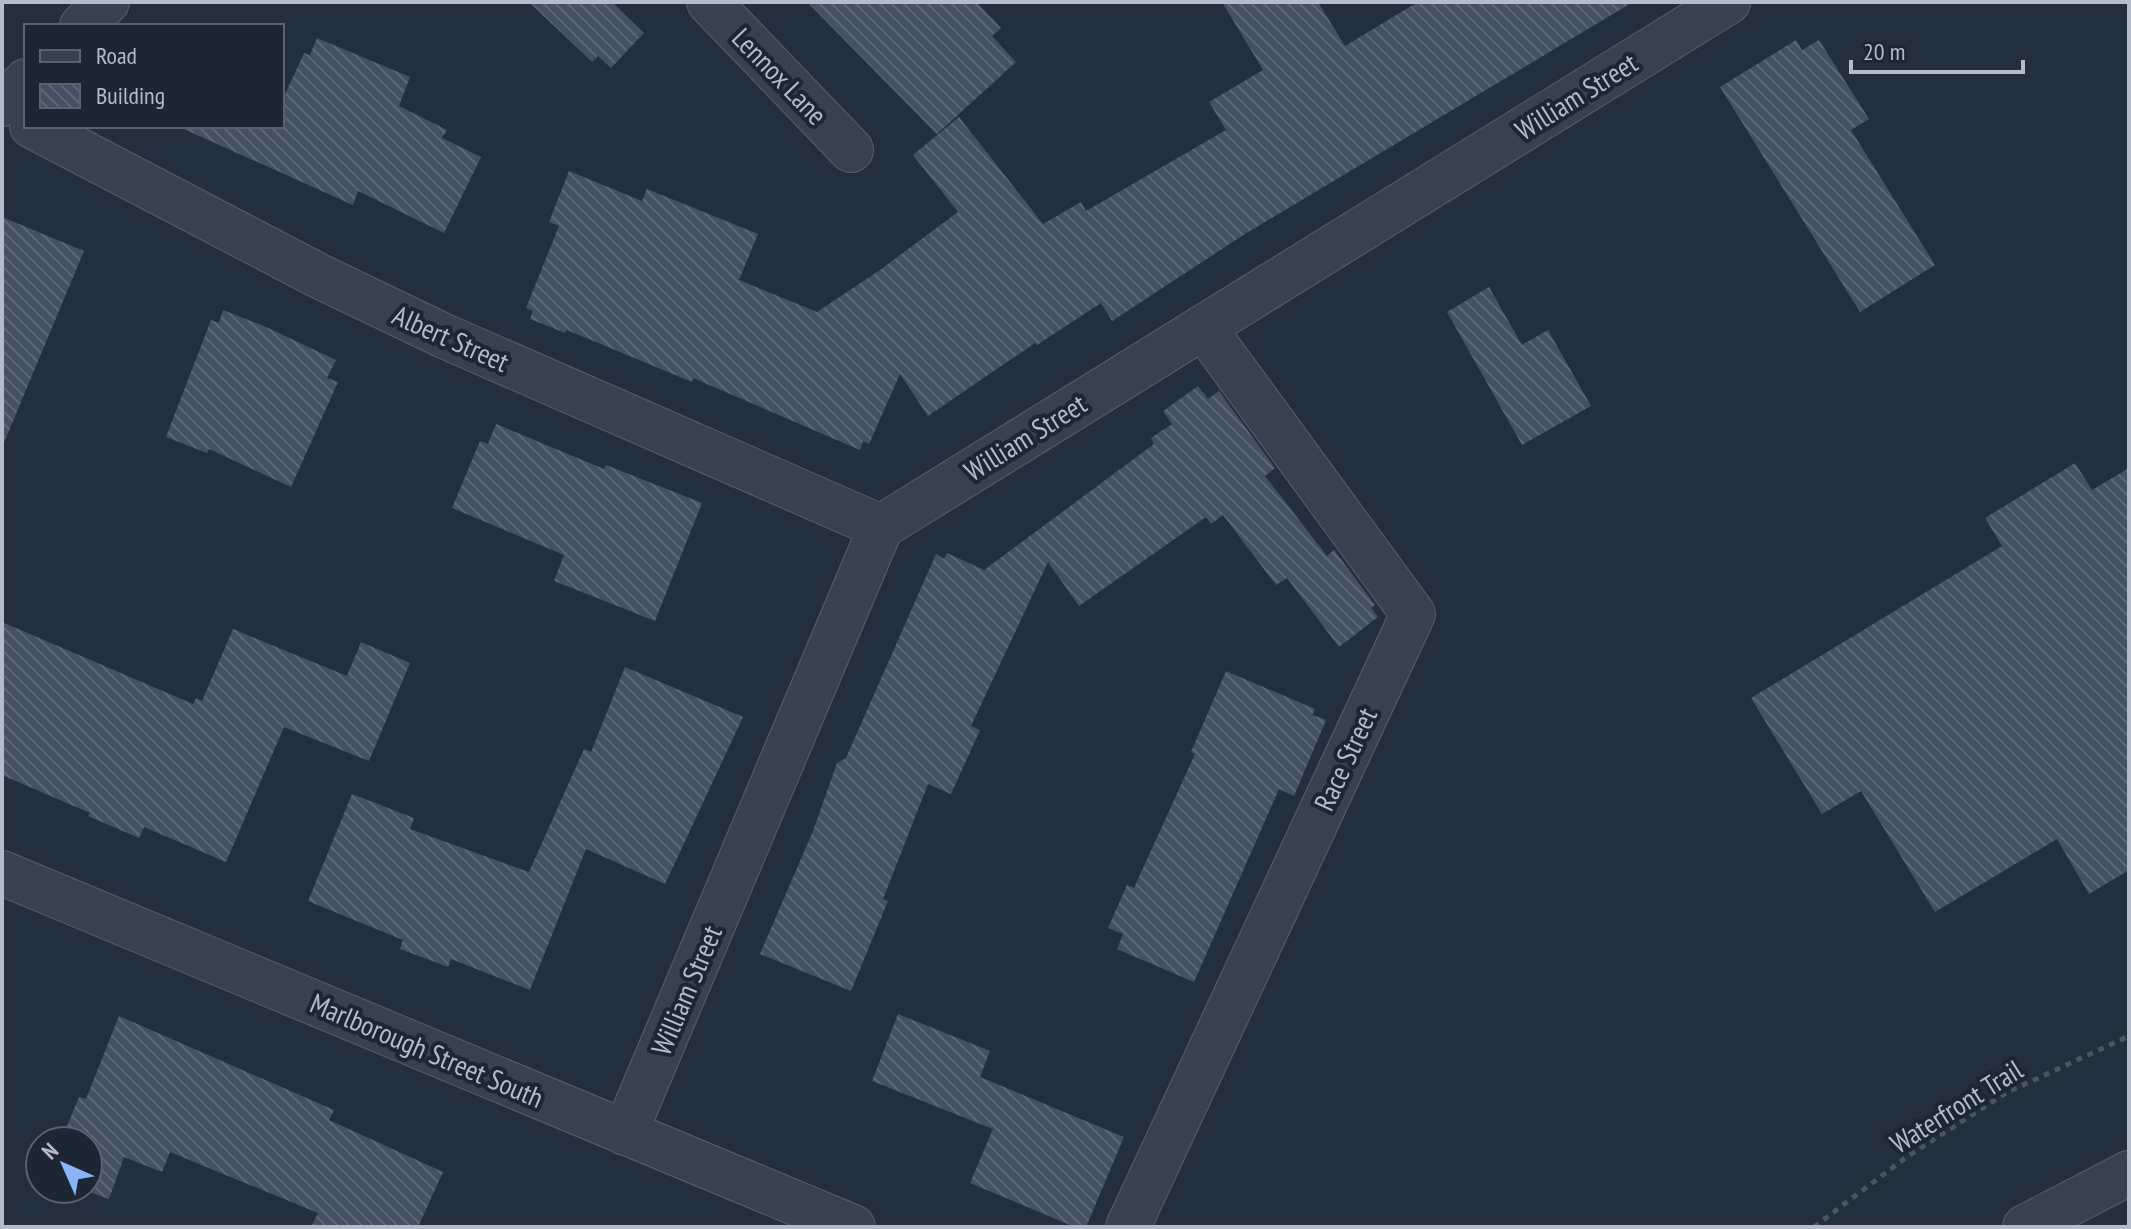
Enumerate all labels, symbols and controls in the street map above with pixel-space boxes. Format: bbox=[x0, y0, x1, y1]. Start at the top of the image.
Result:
street label: Lennox Lane bbox=[725, 20, 835, 132]
legend bbox=[24, 24, 284, 128]
scale bar bbox=[1851, 24, 2023, 74]
text: 20 m bbox=[1863, 36, 1905, 67]
text: Road bbox=[96, 40, 137, 71]
street label: William Street bbox=[1508, 44, 1644, 148]
text: Building bbox=[96, 80, 165, 111]
street label: Albert Street bbox=[387, 296, 515, 380]
street label: William Street bbox=[957, 385, 1093, 489]
street label: Race Street bbox=[1305, 701, 1385, 816]
street label: William Street bbox=[642, 919, 730, 1060]
street label: Marlborough Street South bbox=[305, 984, 549, 1116]
street label: Waterfront Trail bbox=[1883, 1050, 2030, 1161]
north arrow bbox=[24, 1125, 104, 1205]
text: N bbox=[36, 1137, 64, 1165]

